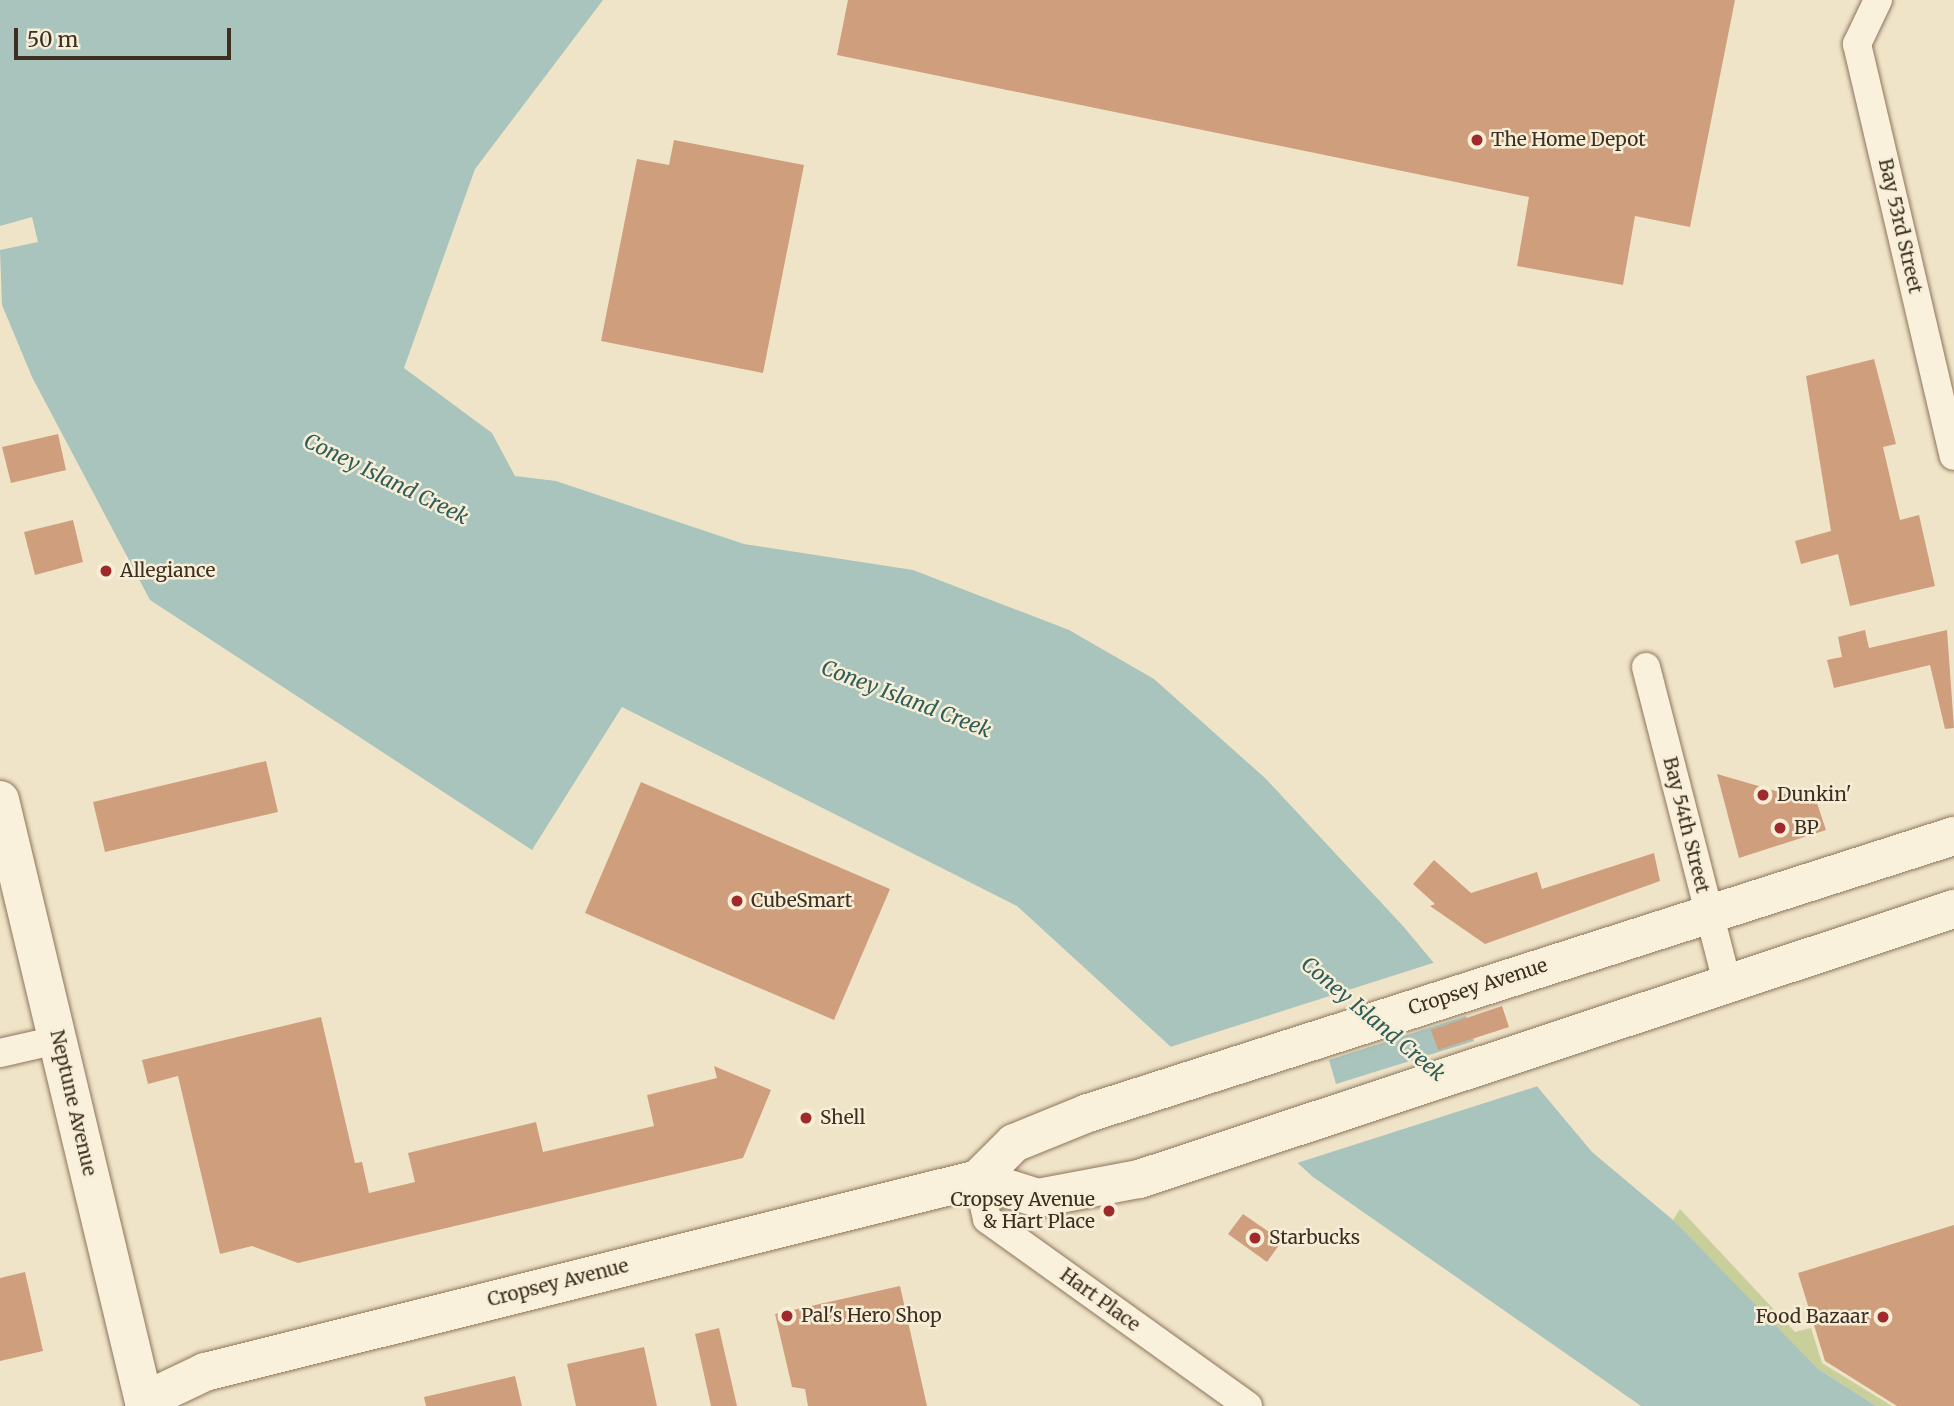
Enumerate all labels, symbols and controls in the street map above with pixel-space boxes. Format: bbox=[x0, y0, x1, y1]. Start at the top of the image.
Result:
scale bar bbox=[18, 14, 234, 58]
text: 50 m bbox=[27, 26, 78, 53]
place label: The Home Depot bbox=[1491, 129, 1646, 151]
marker: The Home Depot bbox=[1469, 132, 1485, 148]
street label: Bay 53rd Street bbox=[1873, 156, 1927, 296]
water label: Coney Island Creek bbox=[300, 428, 472, 530]
place label: Allegiance bbox=[120, 560, 215, 582]
marker: Allegiance bbox=[98, 563, 114, 579]
water label: Coney Island Creek bbox=[817, 655, 995, 743]
street label: Bay 54th Street bbox=[1658, 755, 1714, 895]
place label: Dunkin' bbox=[1777, 784, 1852, 806]
marker: Dunkin' bbox=[1755, 787, 1771, 803]
place label: BP bbox=[1794, 817, 1819, 839]
marker: BP bbox=[1772, 820, 1788, 836]
place label: CubeSmart bbox=[751, 890, 852, 912]
marker: CubeSmart bbox=[729, 893, 745, 909]
water label: Coney Island Creek bbox=[1296, 951, 1450, 1087]
street label: Cropsey Avenue bbox=[1406, 954, 1550, 1020]
street label: Neptune Avenue bbox=[45, 1028, 101, 1178]
place label: Shell bbox=[820, 1107, 865, 1129]
marker: Shell bbox=[798, 1110, 814, 1126]
place label: Cropsey Avenue & Hart Place bbox=[950, 1189, 1095, 1233]
marker: Cropsey Avenue & Hart Place bbox=[1101, 1203, 1117, 1219]
place label: Starbucks bbox=[1269, 1227, 1360, 1249]
marker: Starbucks bbox=[1247, 1230, 1263, 1246]
street label: Cropsey Avenue bbox=[485, 1254, 631, 1312]
street label: Hart Place bbox=[1056, 1263, 1144, 1337]
place label: Pal's Hero Shop bbox=[801, 1305, 942, 1327]
place label: Food Bazaar bbox=[1756, 1306, 1869, 1328]
marker: Pal's Hero Shop bbox=[779, 1308, 795, 1324]
marker: Food Bazaar bbox=[1875, 1309, 1891, 1325]

